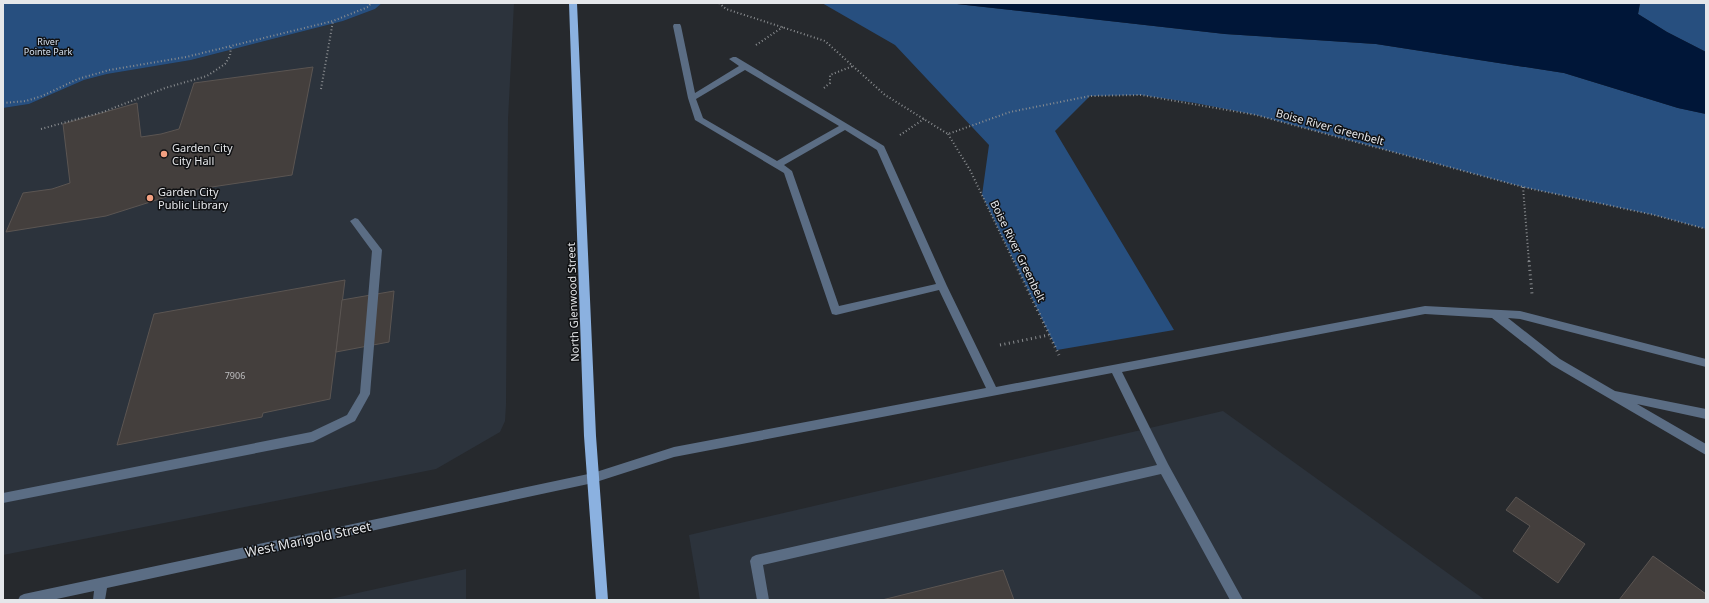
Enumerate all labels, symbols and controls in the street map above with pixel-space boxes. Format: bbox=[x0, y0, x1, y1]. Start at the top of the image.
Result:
park label: River Pointe Park bbox=[24, 35, 72, 58]
street label: Boise River Greenbelt bbox=[1274, 105, 1386, 148]
place label: Garden City City Hall bbox=[172, 140, 233, 168]
marker: Garden City City Hall bbox=[159, 149, 169, 159]
place label: Garden City Public Library bbox=[158, 184, 228, 212]
marker: Garden City Public Library bbox=[145, 193, 155, 203]
street label: Boise River Greenbelt bbox=[987, 198, 1050, 304]
street label: North Glenwood Street bbox=[563, 242, 582, 362]
house number: 7906 bbox=[225, 369, 245, 382]
street label: West Marigold Street bbox=[243, 517, 373, 561]

